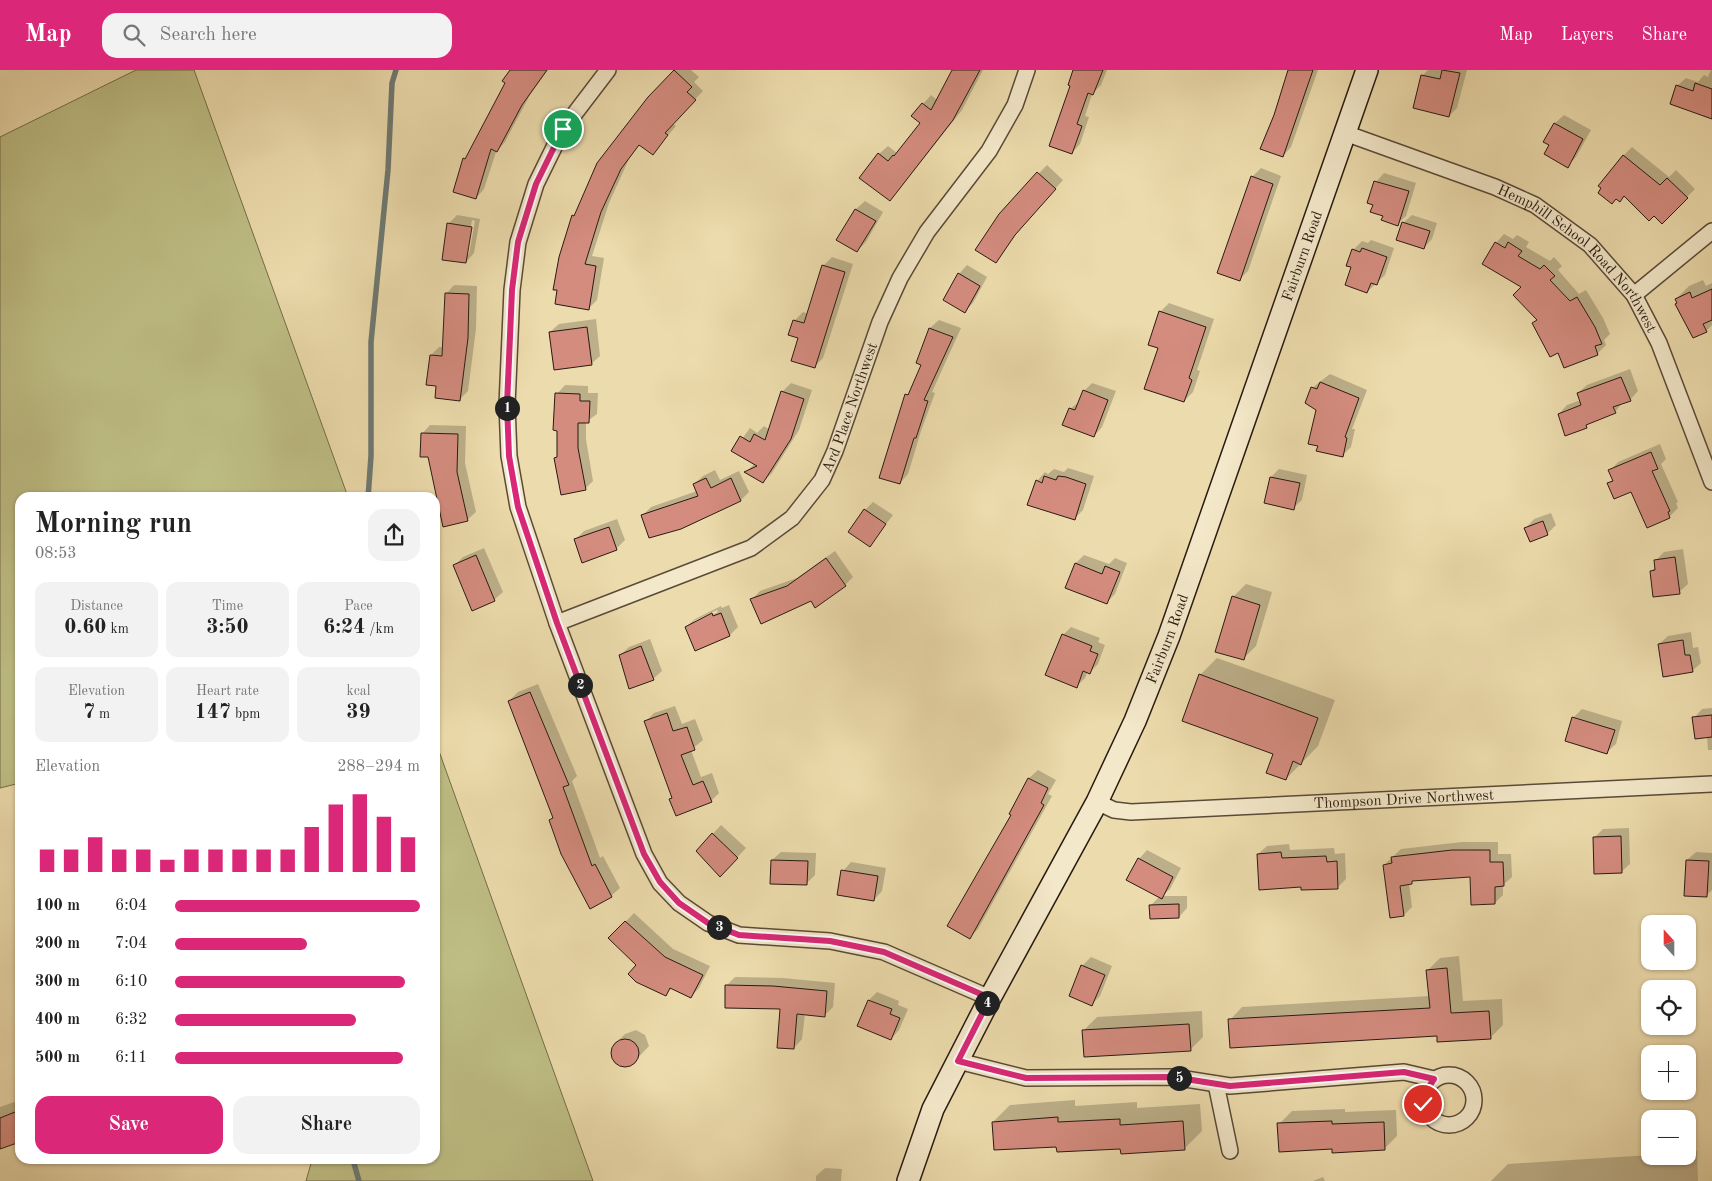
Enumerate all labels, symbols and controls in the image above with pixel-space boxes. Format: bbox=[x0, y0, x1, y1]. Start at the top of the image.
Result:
search box bbox=[102, 13, 452, 58]
icon: search bbox=[120, 21, 148, 49]
text: Map bbox=[25, 23, 72, 47]
text: Search here bbox=[160, 26, 257, 45]
text: Map bbox=[1499, 26, 1533, 44]
text: Layers bbox=[1561, 26, 1613, 44]
text: Share bbox=[1641, 26, 1687, 44]
pin bbox=[542, 108, 584, 150]
icon: arrive bbox=[549, 115, 577, 143]
street label: Hemphill School Road Northwest bbox=[1495, 183, 1658, 336]
street label: Fairburn Road bbox=[1281, 209, 1326, 303]
street label: Ard Place Northwest bbox=[820, 341, 881, 475]
pin: 1 bbox=[494, 396, 520, 420]
text: 1 bbox=[503, 401, 512, 415]
button: share bbox=[368, 509, 420, 561]
text: Morning run bbox=[35, 511, 192, 539]
text: 08:53 bbox=[35, 546, 77, 562]
street label: Fairburn Road bbox=[1145, 592, 1192, 686]
text: Distance bbox=[70, 599, 123, 613]
text: Time bbox=[212, 599, 243, 613]
text: Pace bbox=[344, 599, 373, 613]
text: 0.60 bbox=[64, 617, 107, 638]
text: 3:50 bbox=[206, 617, 249, 638]
text: 6:24 bbox=[323, 617, 365, 638]
text: km bbox=[107, 622, 129, 636]
text: /km bbox=[365, 622, 394, 636]
pin: 2 bbox=[568, 672, 592, 698]
text: 2 bbox=[576, 678, 585, 692]
text: Elevation bbox=[68, 684, 125, 698]
text: Heart rate bbox=[196, 684, 259, 698]
text: kcal bbox=[346, 684, 371, 698]
text: 7 bbox=[83, 702, 95, 723]
text: 147 bbox=[194, 702, 231, 723]
text: 39 bbox=[346, 702, 371, 723]
text: m bbox=[95, 707, 110, 721]
text: bpm bbox=[231, 707, 261, 721]
text: Elevation bbox=[35, 759, 100, 775]
text: 288–294 m bbox=[337, 759, 420, 775]
street label: Thompson Drive Northwest bbox=[1313, 789, 1495, 812]
text: 100 m bbox=[35, 898, 80, 914]
text: 6:04 bbox=[115, 898, 147, 914]
pin: 3 bbox=[706, 914, 732, 940]
north arrow bbox=[1641, 915, 1696, 970]
map controls bbox=[1641, 915, 1696, 1165]
text: 3 bbox=[715, 920, 724, 934]
text: 200 m bbox=[35, 936, 80, 952]
text: 7:04 bbox=[115, 936, 147, 952]
text: 300 m bbox=[35, 974, 80, 990]
text: 6:10 bbox=[115, 974, 147, 990]
button: locate bbox=[1641, 980, 1696, 1035]
pin: 4 bbox=[974, 990, 1000, 1016]
text: 4 bbox=[983, 996, 992, 1010]
text: 400 m bbox=[35, 1012, 80, 1028]
text: 6:32 bbox=[115, 1012, 147, 1028]
button: + bbox=[1641, 1045, 1696, 1100]
text: 500 m bbox=[35, 1050, 80, 1066]
text: 6:11 bbox=[115, 1050, 147, 1066]
pin: 5 bbox=[1166, 1066, 1192, 1090]
text: 5 bbox=[1175, 1071, 1184, 1085]
pin bbox=[1402, 1083, 1444, 1125]
icon: check bbox=[1409, 1090, 1437, 1118]
button: Save bbox=[35, 1096, 223, 1154]
button: Share bbox=[233, 1096, 420, 1154]
button: − bbox=[1641, 1110, 1696, 1165]

